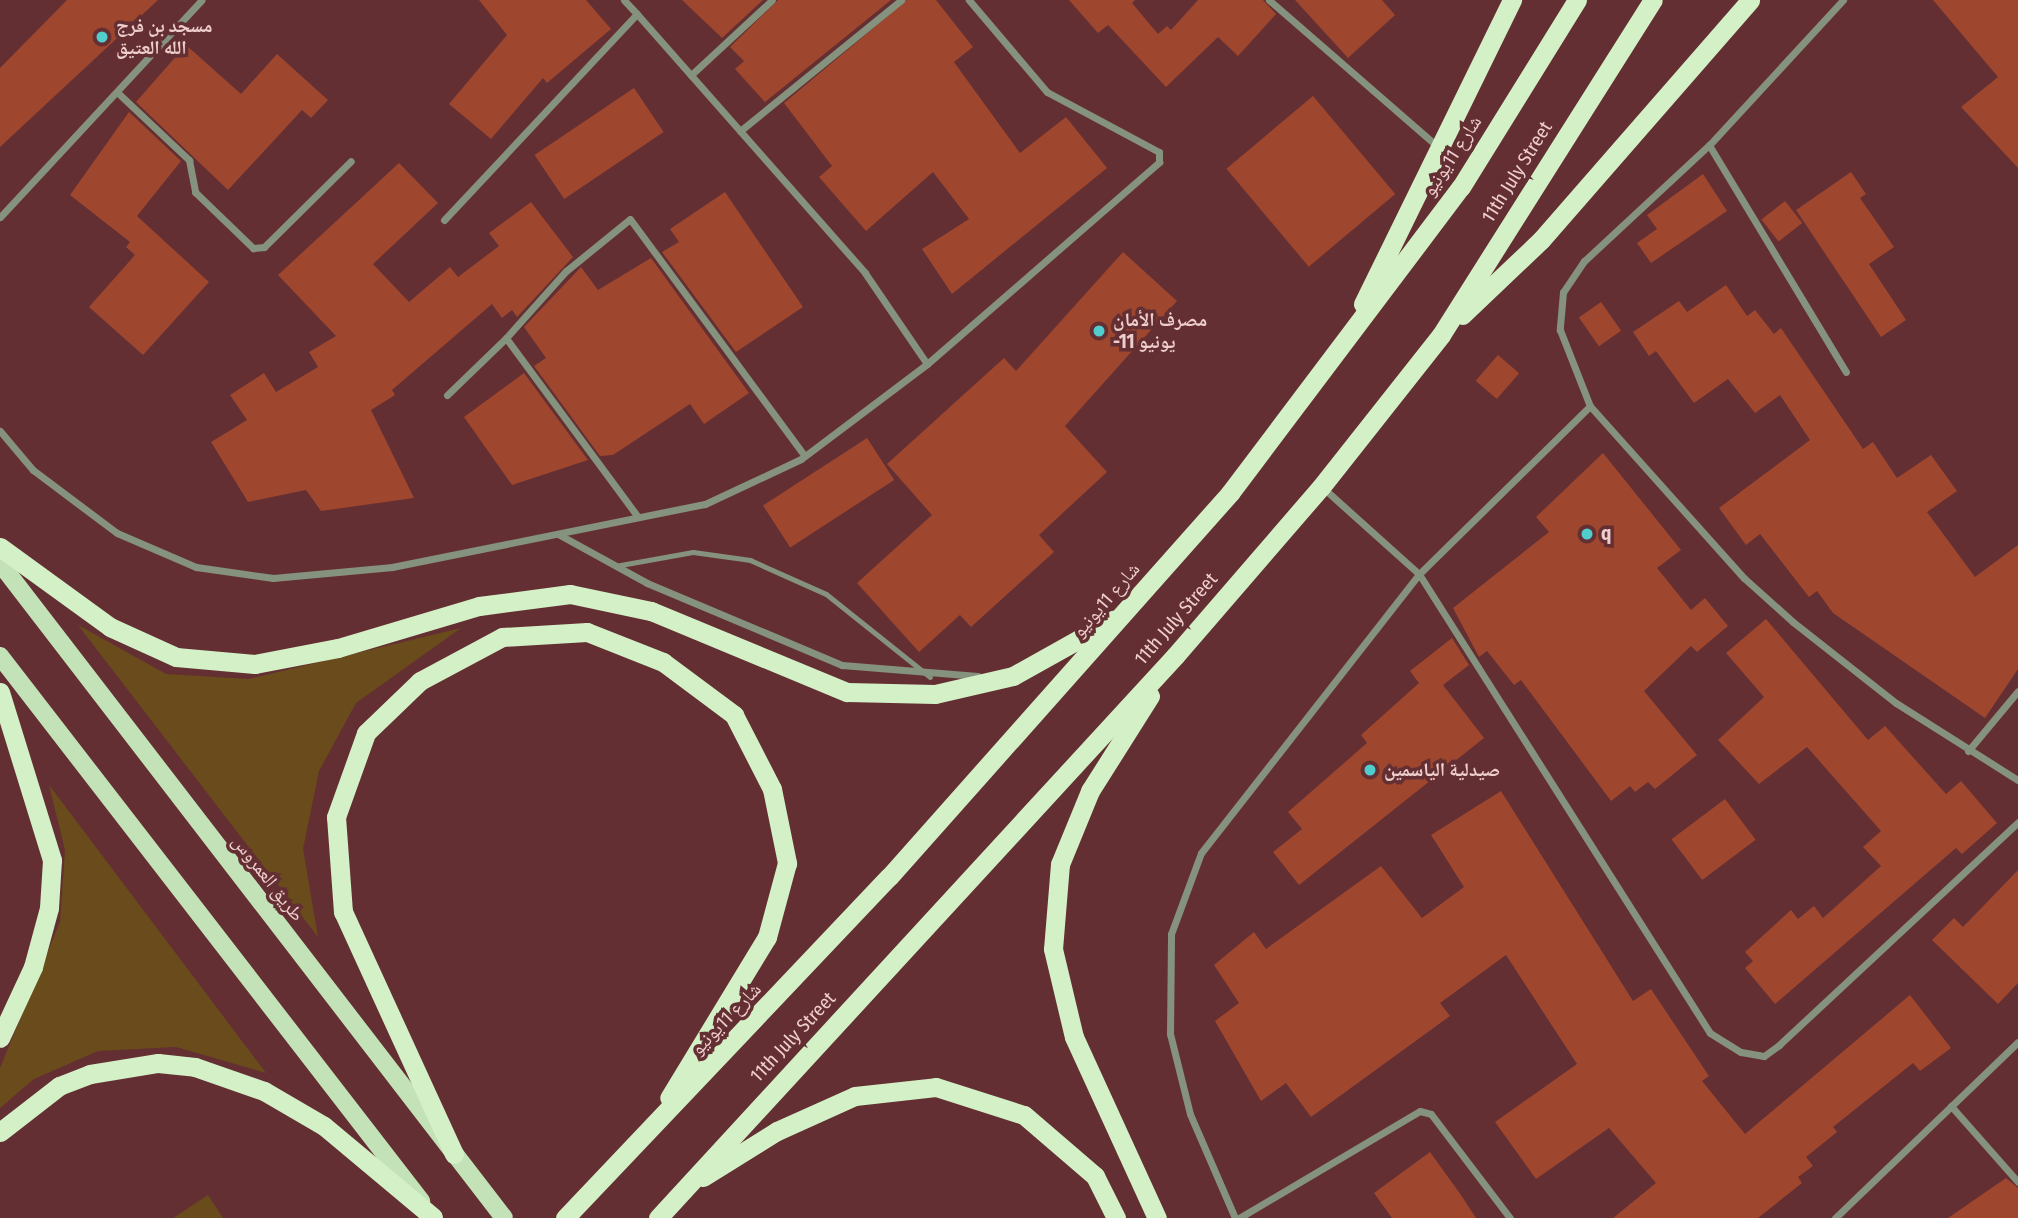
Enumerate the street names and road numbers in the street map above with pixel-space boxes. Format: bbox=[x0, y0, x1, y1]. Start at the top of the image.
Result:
street label: شارع 11يونيو bbox=[1418, 111, 1486, 201]
street label: 11th July Street bbox=[1477, 117, 1557, 227]
street label: شارع 11يونيو bbox=[1067, 558, 1145, 642]
street label: 11th July Street bbox=[1130, 568, 1222, 670]
street label: طريق العمروس bbox=[227, 830, 309, 926]
street label: شارع 11يونيو bbox=[686, 978, 766, 1060]
street label: 11th July Street bbox=[745, 987, 841, 1087]

